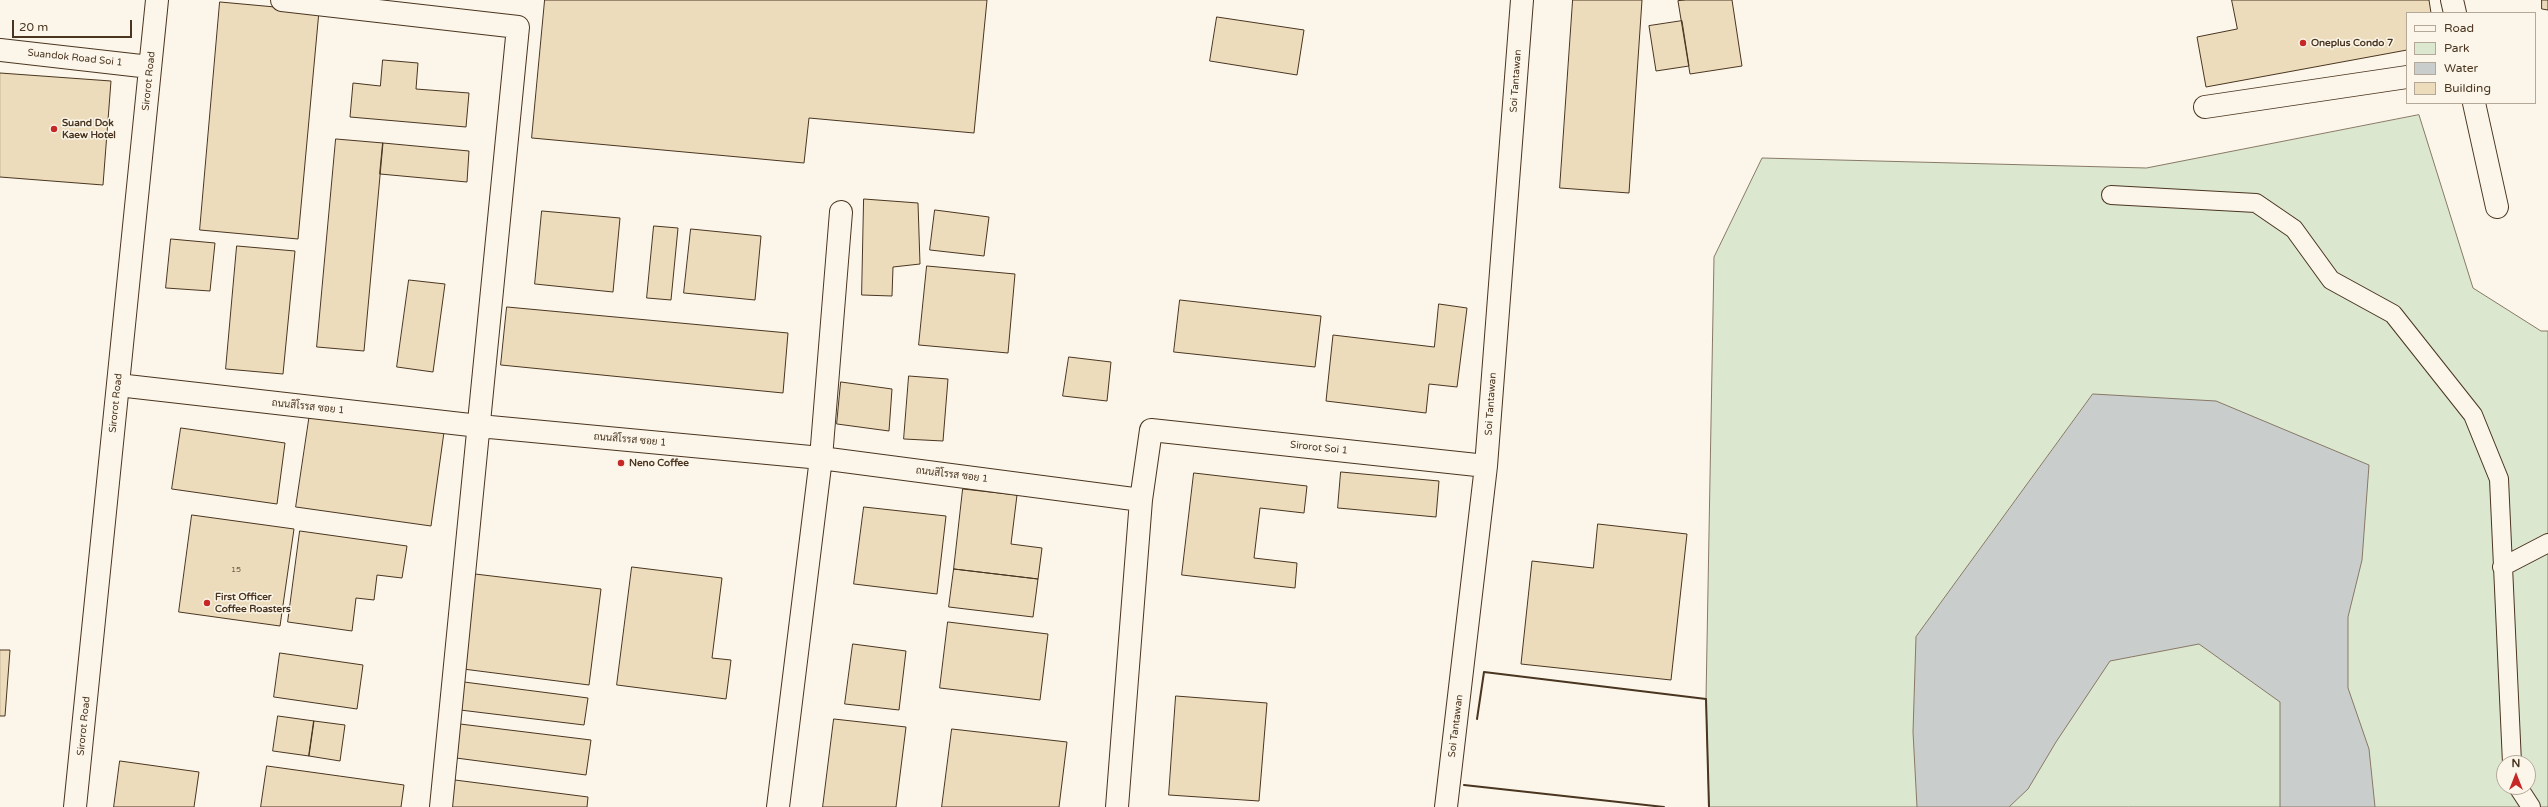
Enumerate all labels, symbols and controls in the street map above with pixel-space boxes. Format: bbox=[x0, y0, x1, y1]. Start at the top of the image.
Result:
scale bar bbox=[14, 12, 134, 38]
legend bbox=[2406, 12, 2536, 104]
text: 20 m bbox=[19, 20, 48, 34]
text: Road bbox=[2444, 21, 2474, 35]
place label: Oneplus Condo 7 bbox=[2311, 37, 2393, 49]
marker: Oneplus Condo 7 bbox=[2298, 38, 2308, 48]
text: Park bbox=[2444, 41, 2470, 55]
street label: Suandok Road Soi 1 bbox=[27, 47, 123, 69]
street label: Soi Tantawan bbox=[1508, 49, 1524, 113]
street label: Sirorot Road bbox=[140, 51, 158, 111]
text: Water bbox=[2444, 61, 2478, 75]
text: Building bbox=[2444, 81, 2491, 95]
place label: Suand Dok Kaew Hotel bbox=[62, 117, 116, 140]
marker: Suand Dok Kaew Hotel bbox=[49, 124, 59, 134]
street label: Soi Tantawan bbox=[1483, 372, 1499, 436]
street label: Sirorot Road bbox=[107, 373, 125, 433]
street label: ถนนสิโรรส ซอย 1 bbox=[271, 397, 345, 417]
street label: ถนนสิโรรส ซอย 1 bbox=[593, 431, 667, 449]
street label: Sirorot Soi 1 bbox=[1289, 439, 1349, 457]
place label: Neno Coffee bbox=[629, 457, 689, 469]
marker: Neno Coffee bbox=[616, 458, 626, 468]
street label: ถนนสิโรรส ซอย 1 bbox=[915, 465, 989, 485]
house number: 15 bbox=[231, 565, 241, 575]
place label: First Officer Coffee Roasters bbox=[215, 591, 291, 614]
marker: First Officer Coffee Roasters bbox=[202, 598, 212, 608]
street label: Soi Tantawan bbox=[1446, 694, 1466, 758]
street label: Sirorot Road bbox=[75, 696, 93, 756]
north arrow bbox=[2496, 755, 2536, 795]
text: N bbox=[2512, 757, 2520, 770]

